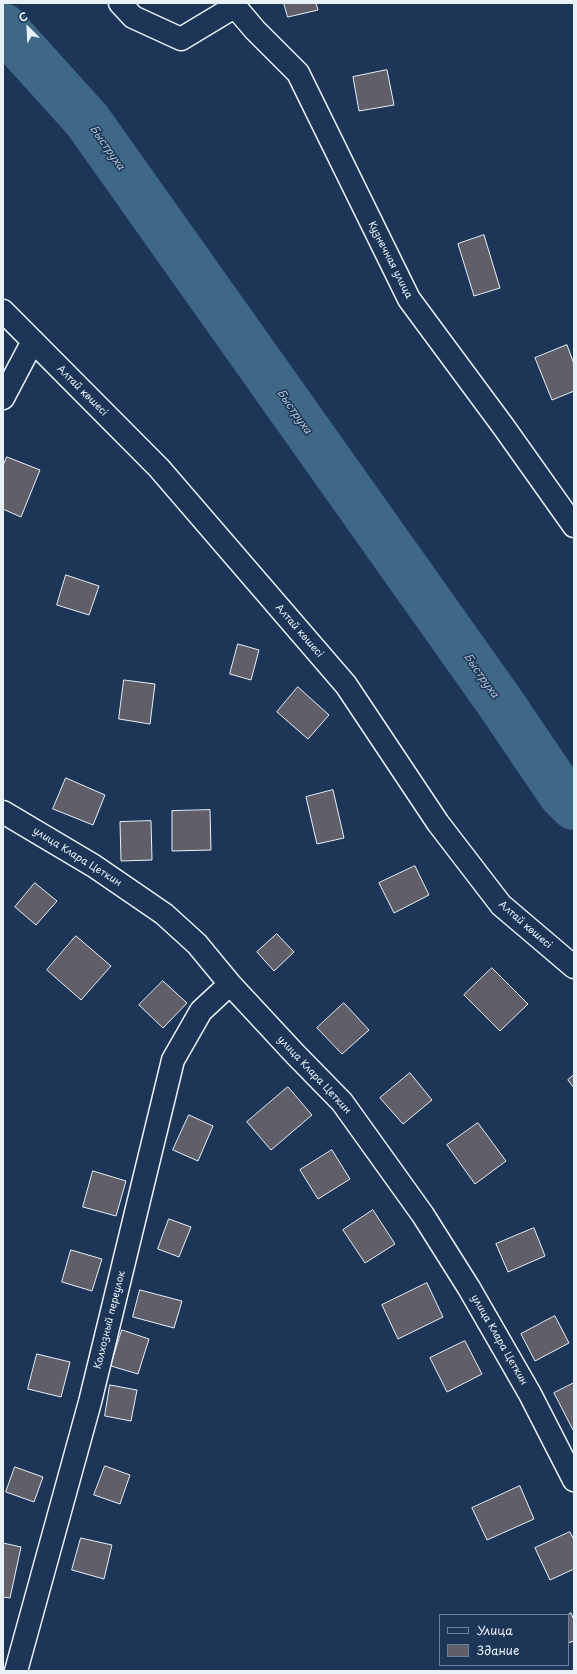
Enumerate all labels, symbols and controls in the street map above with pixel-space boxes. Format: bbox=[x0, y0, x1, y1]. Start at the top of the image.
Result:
text: С bbox=[16, 7, 30, 26]
north arrow bbox=[8, 8, 48, 48]
water label: Быструха bbox=[87, 123, 127, 173]
street label: Кузнечная улица bbox=[365, 220, 415, 300]
street label: Алтай көшесі bbox=[54, 363, 110, 419]
water label: Быструха bbox=[274, 387, 314, 437]
street label: Алтай көшесі bbox=[273, 602, 325, 660]
water label: Быструха bbox=[461, 651, 501, 701]
street label: улица Клара Цеткин bbox=[30, 825, 124, 889]
street label: Алтай көшесі bbox=[496, 899, 554, 951]
street label: улица Клара Цеткин bbox=[275, 1033, 353, 1117]
street label: Колхозный переулок bbox=[92, 1270, 128, 1370]
street label: улица Клара Цеткин bbox=[468, 1293, 530, 1387]
legend bbox=[439, 1614, 569, 1666]
text: Улица bbox=[477, 1621, 513, 1639]
text: Здание bbox=[477, 1641, 519, 1659]

